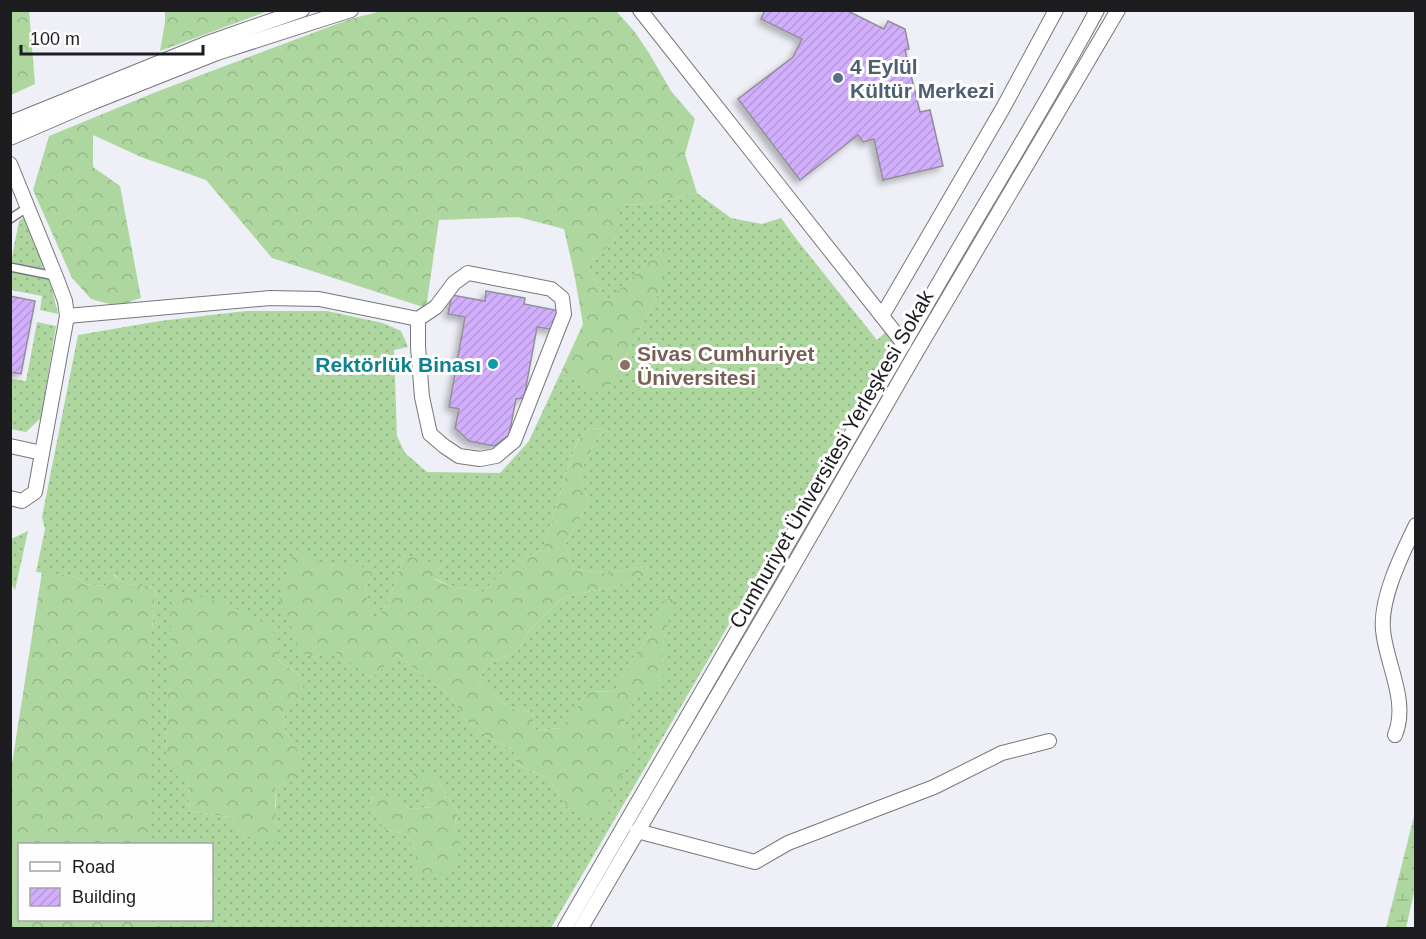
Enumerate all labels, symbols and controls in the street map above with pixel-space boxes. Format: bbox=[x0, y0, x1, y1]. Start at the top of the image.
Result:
scale bar bbox=[21, 18, 202, 56]
text: 100 m bbox=[30, 29, 80, 49]
place label: 4 Eylül Kültür Merkezi bbox=[850, 55, 995, 102]
marker: 4 Eylül Kültür Merkezi bbox=[831, 71, 845, 85]
street label: Cumhuriyet Üniversitesi Yerleşkesi Sokak bbox=[724, 286, 938, 632]
place label: Sivas Cumhuriyet Üniversitesi bbox=[637, 342, 814, 389]
place label: Rektörlük Binası bbox=[315, 353, 481, 376]
marker: Rektörlük Binası bbox=[486, 357, 500, 371]
marker: Sivas Cumhuriyet Üniversitesi bbox=[618, 358, 632, 372]
legend bbox=[18, 843, 213, 921]
text: Road bbox=[72, 857, 115, 877]
text: Building bbox=[72, 887, 136, 907]

